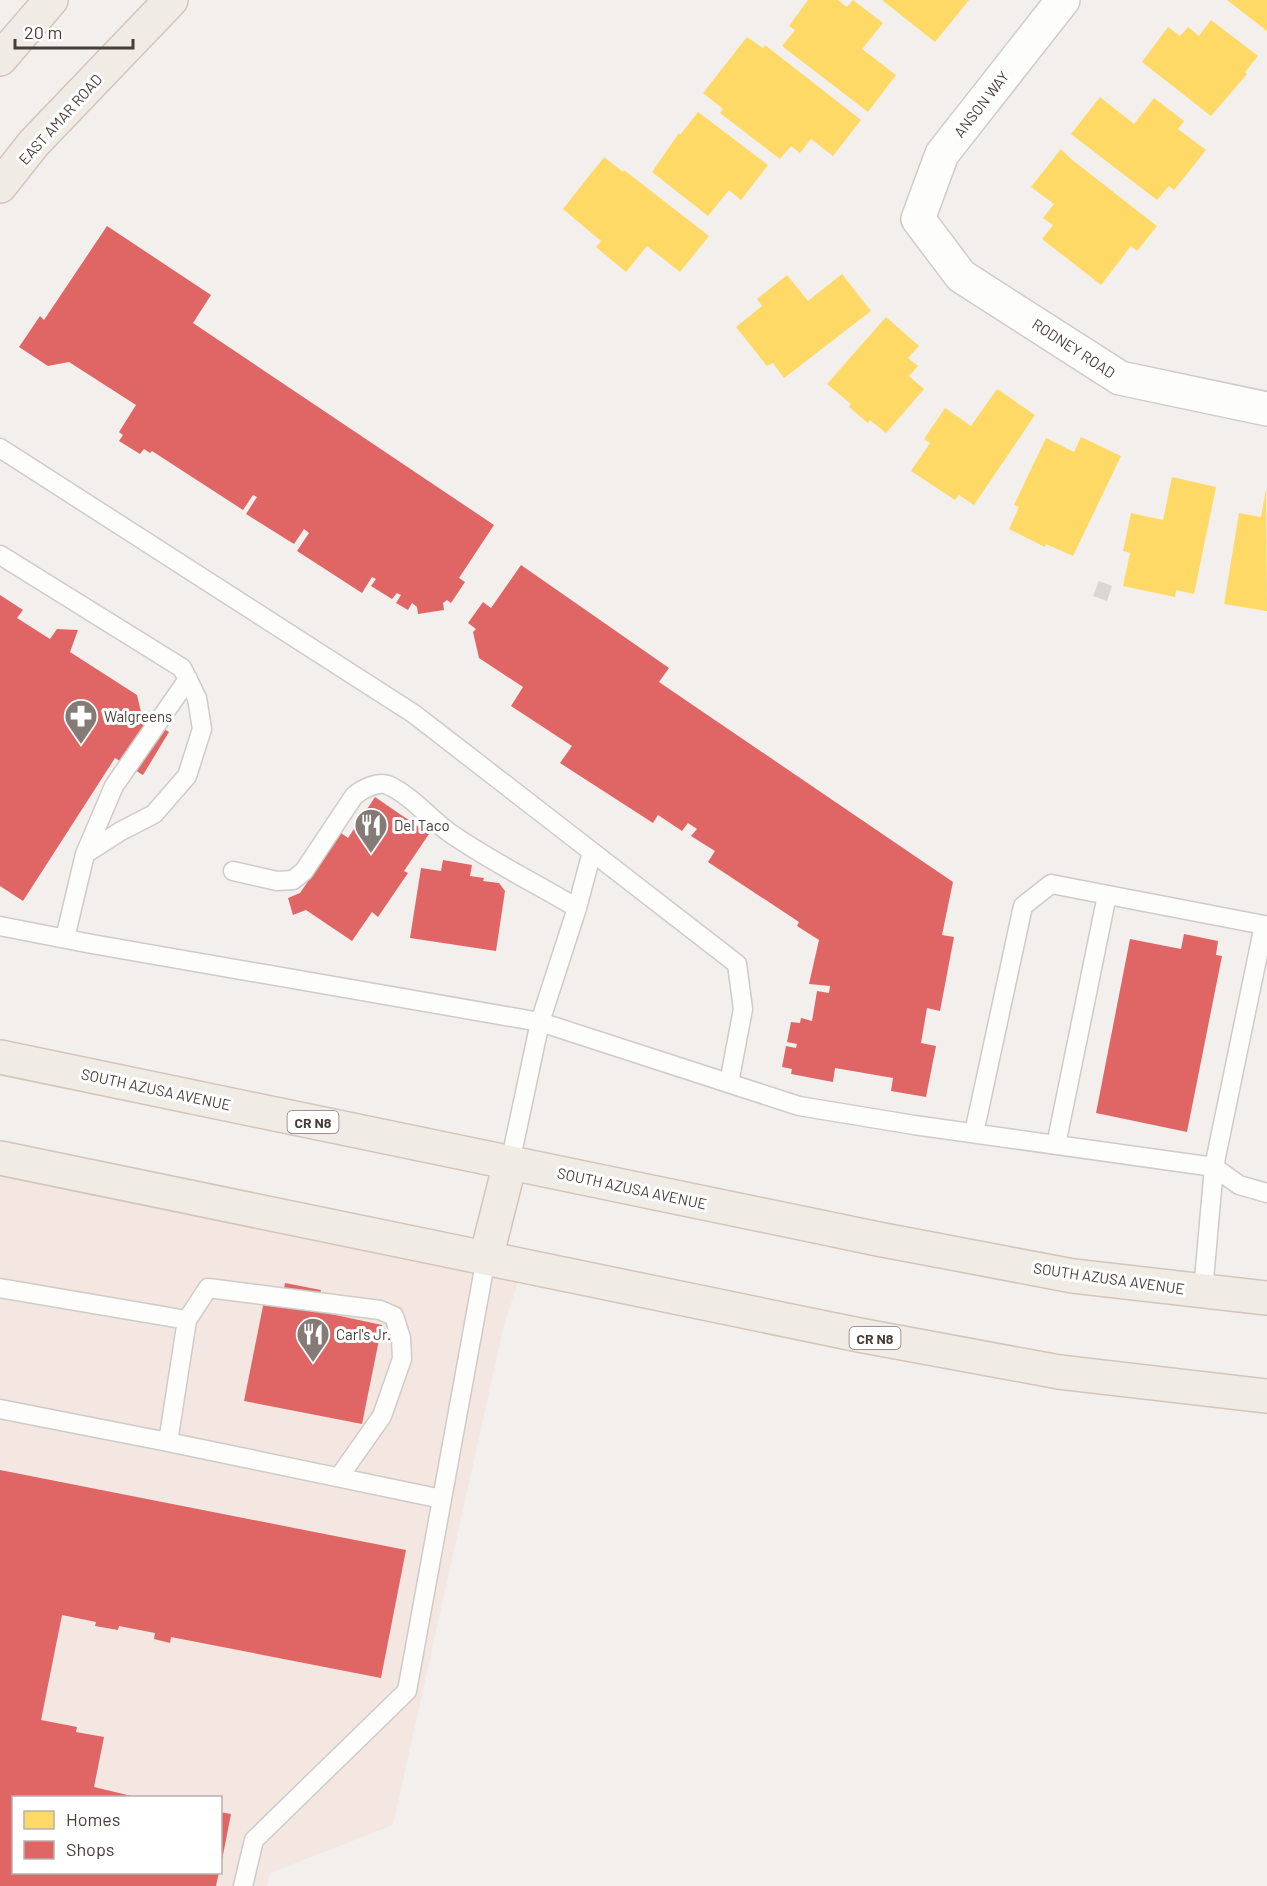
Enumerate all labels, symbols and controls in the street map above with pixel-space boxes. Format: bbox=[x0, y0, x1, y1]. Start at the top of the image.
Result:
scale bar bbox=[15, 12, 134, 50]
text: 20 m bbox=[24, 21, 62, 43]
street label: ANSON WAY bbox=[950, 67, 1012, 141]
street label: EAST AMAR ROAD bbox=[15, 70, 105, 168]
street label: RODNEY ROAD bbox=[1029, 315, 1119, 381]
pharmacy icon: Walgreens bbox=[63, 698, 99, 745]
place label: Walgreens bbox=[104, 707, 172, 725]
restaurant icon: Del Taco bbox=[353, 807, 389, 854]
place label: Del Taco bbox=[394, 816, 450, 834]
street label: SOUTH AZUSA AVENUE bbox=[80, 1064, 232, 1114]
road number: CR N8 bbox=[288, 1111, 338, 1133]
street label: SOUTH AZUSA AVENUE bbox=[556, 1163, 708, 1213]
street label: SOUTH AZUSA AVENUE bbox=[1032, 1258, 1186, 1298]
restaurant icon: Carl's Jr. bbox=[295, 1316, 331, 1363]
place label: Carl's Jr. bbox=[336, 1325, 391, 1343]
road number: CR N8 bbox=[850, 1327, 900, 1349]
legend bbox=[12, 1796, 222, 1874]
text: Homes bbox=[66, 1808, 120, 1830]
text: Shops bbox=[66, 1838, 115, 1860]

